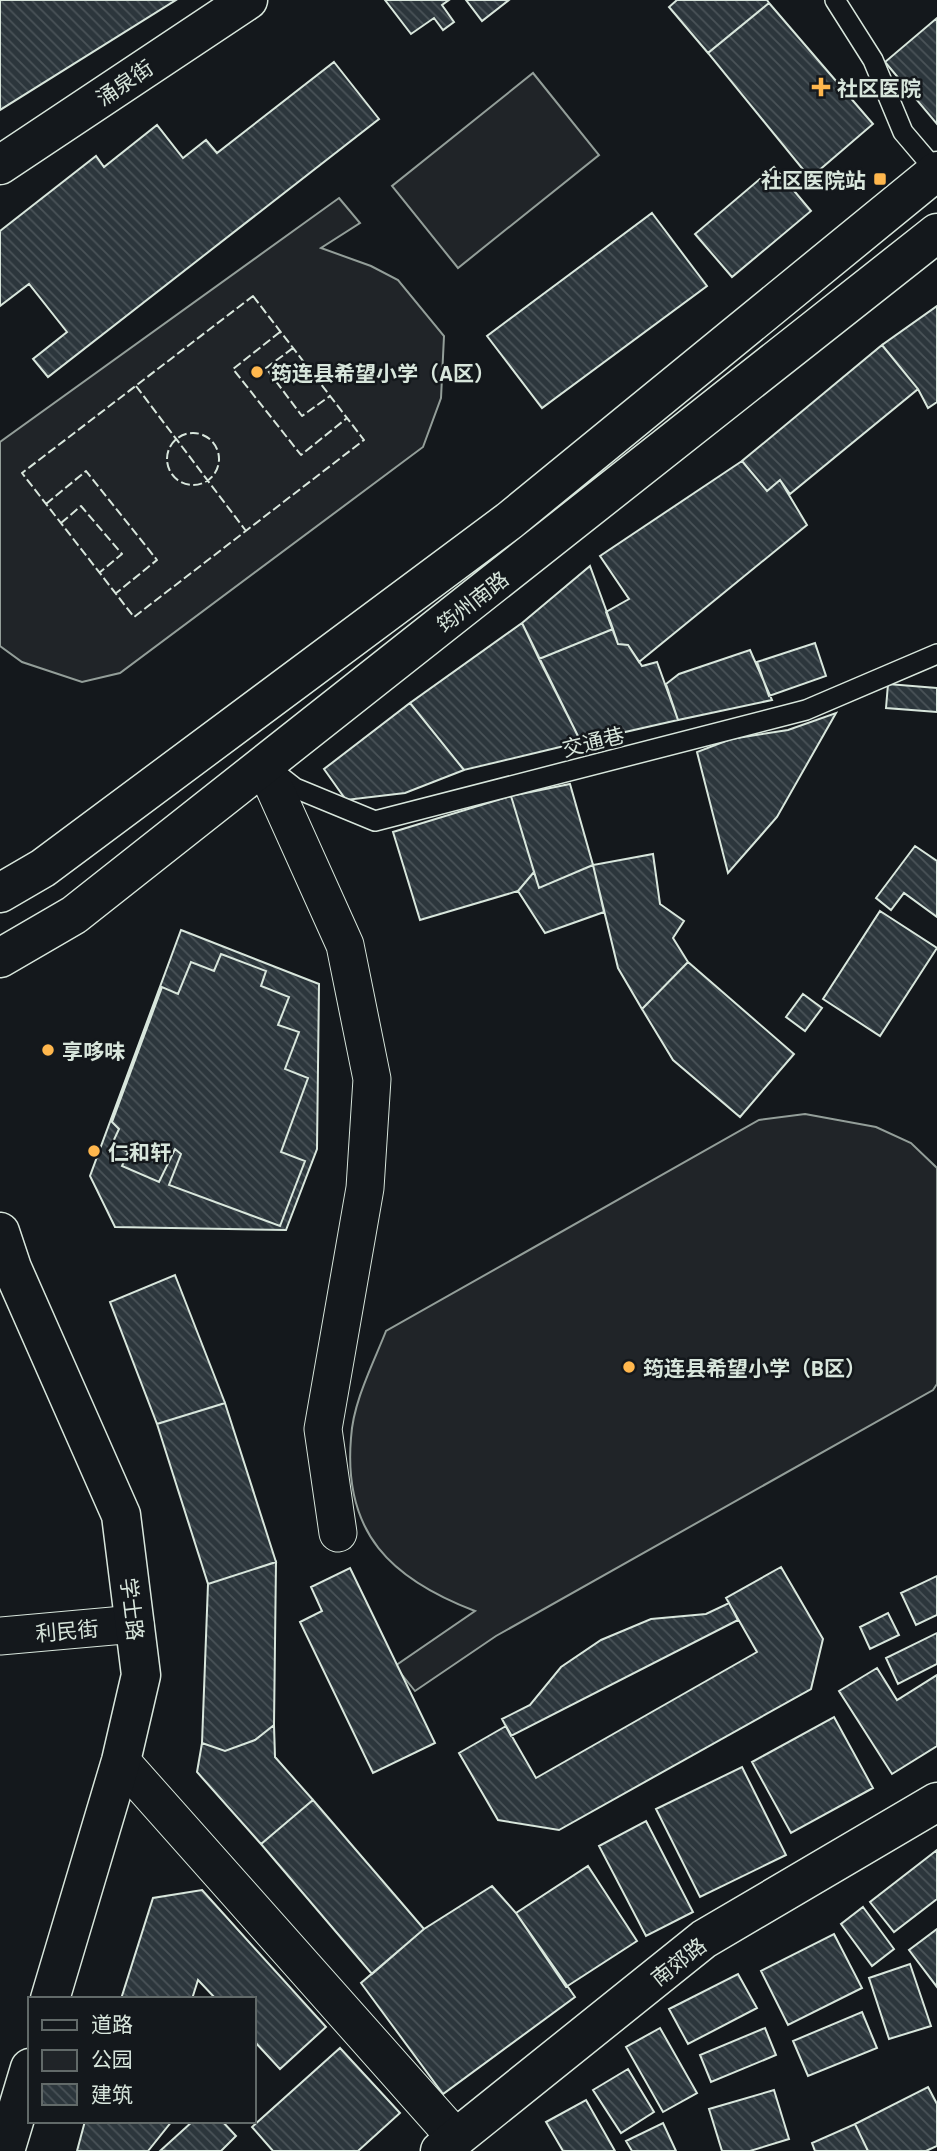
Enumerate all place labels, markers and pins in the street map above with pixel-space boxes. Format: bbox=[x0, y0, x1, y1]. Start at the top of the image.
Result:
place label: 社区医院 bbox=[837, 75, 921, 100]
marker: 社区医院 bbox=[811, 77, 831, 97]
place label: 社区医院站 bbox=[761, 167, 866, 192]
marker: 社区医院站 bbox=[872, 171, 888, 187]
place label: 筠连县希望小学（A区） bbox=[271, 360, 495, 385]
marker: 筠连县希望小学（A区） bbox=[249, 364, 265, 380]
place label: 享哆味 bbox=[62, 1038, 125, 1063]
marker: 享哆味 bbox=[40, 1042, 56, 1058]
place label: 仁和轩 bbox=[108, 1139, 171, 1164]
marker: 仁和轩 bbox=[86, 1143, 102, 1159]
place label: 筠连县希望小学（B区） bbox=[643, 1355, 866, 1380]
marker: 筠连县希望小学（B区） bbox=[621, 1359, 637, 1375]

